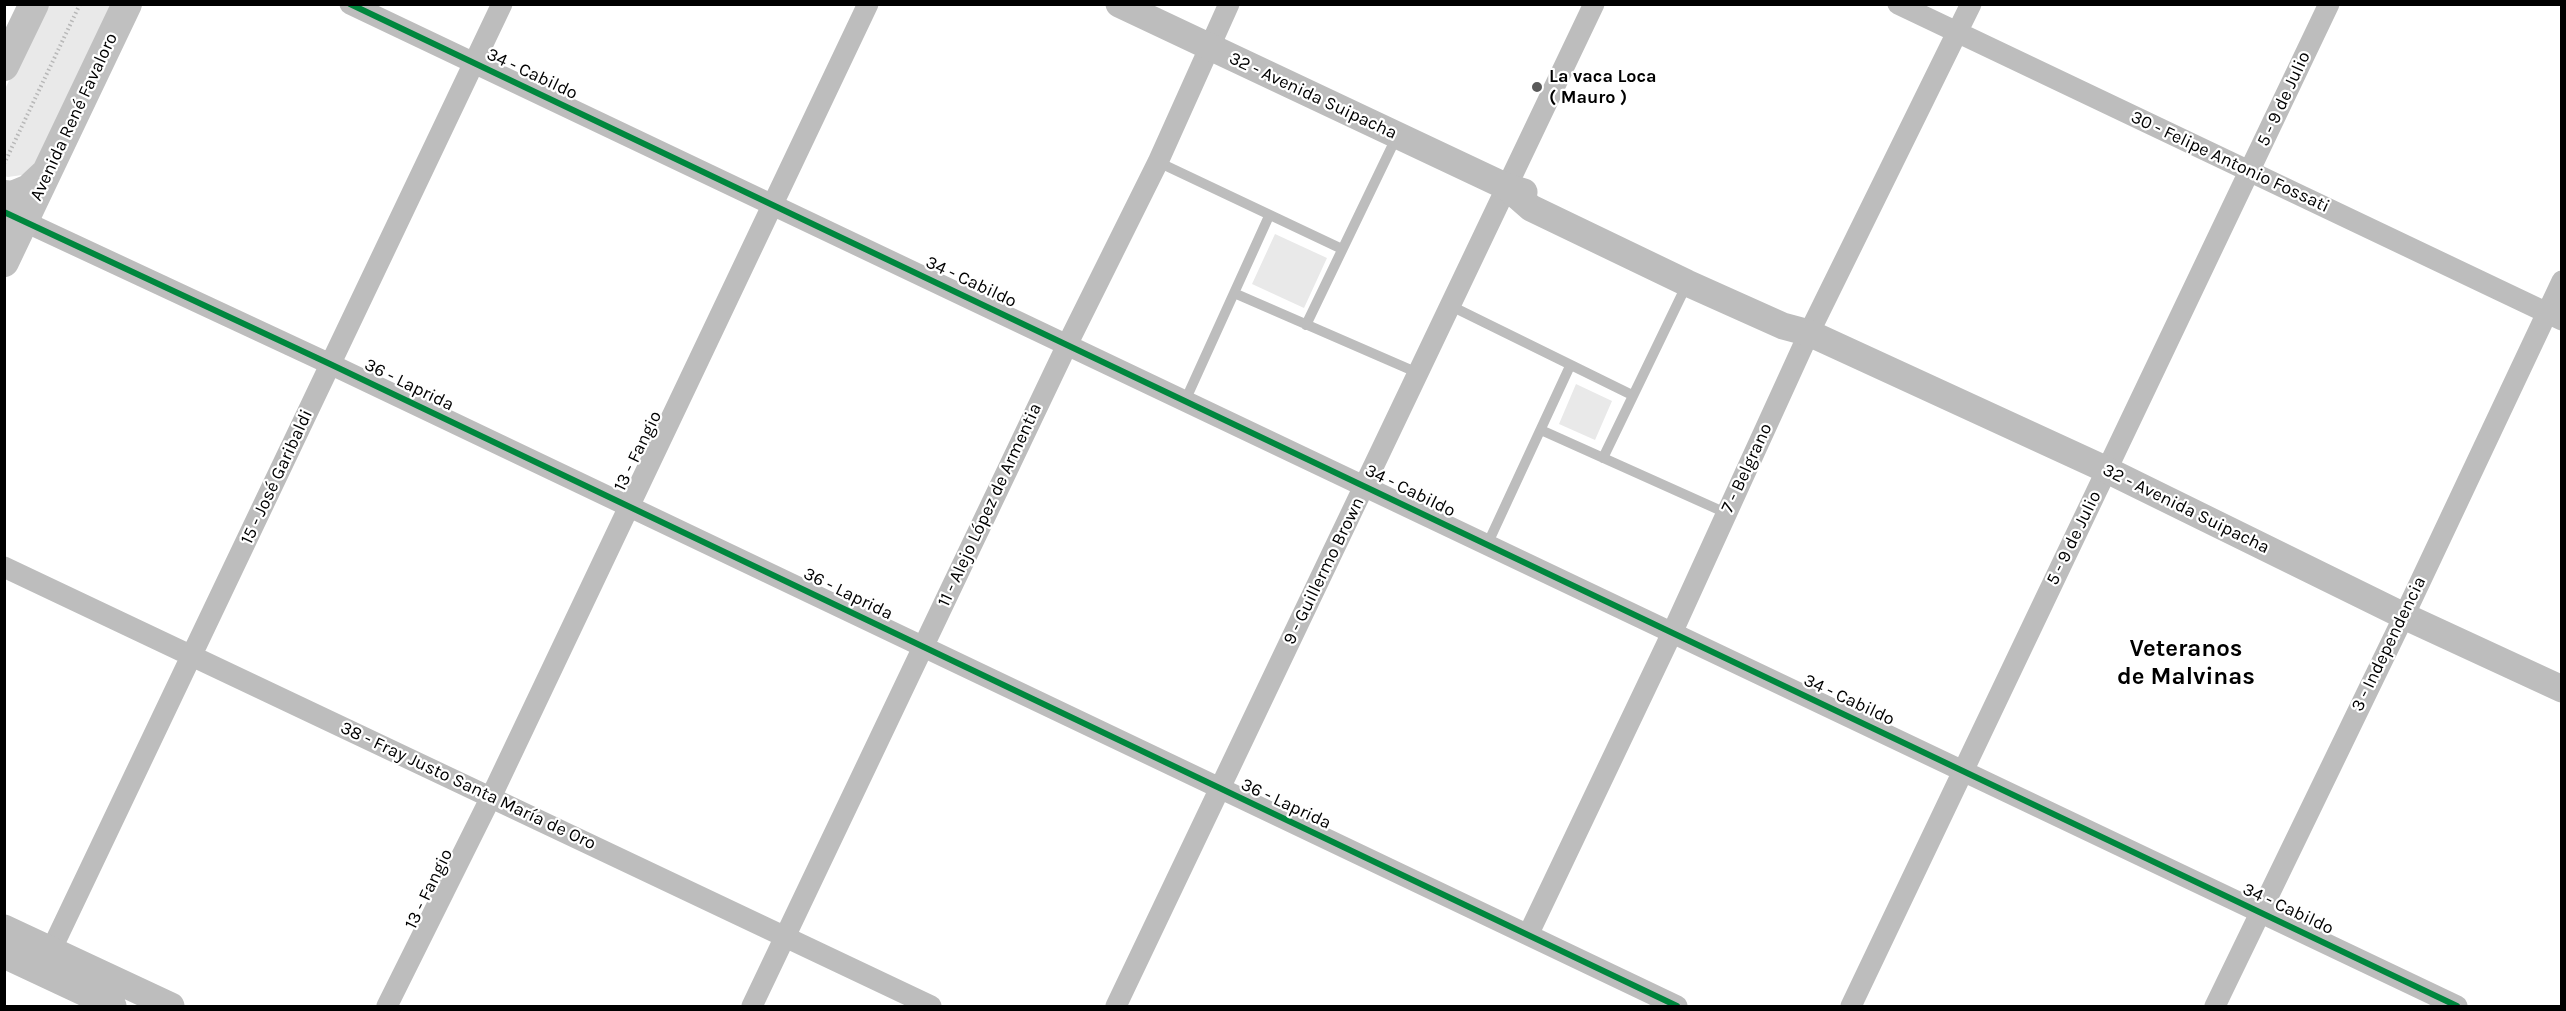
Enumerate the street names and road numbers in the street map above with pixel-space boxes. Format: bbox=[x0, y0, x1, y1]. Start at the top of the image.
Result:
street label: Avenida René Favaloro bbox=[26, 29, 122, 205]
street label: 34 - Cabildo bbox=[483, 44, 581, 104]
street label: 32 - Avenida Suipacha bbox=[1226, 48, 1400, 144]
street label: 5 - 9 de Julio bbox=[2253, 48, 2315, 150]
street label: 30 - Felipe Antonio Fossati bbox=[2127, 106, 2333, 218]
street label: 34 - Cabildo bbox=[922, 252, 1020, 312]
street label: 36 - Laprida bbox=[361, 354, 457, 416]
street label: 11 - Alejo López de Armentia bbox=[933, 400, 1047, 610]
street label: 15 - José Garibaldi bbox=[236, 406, 318, 548]
street label: 13 - Fangio bbox=[609, 407, 667, 495]
street label: 7 - Belgrano bbox=[1717, 420, 1777, 516]
street label: 32 - Avenida Suipacha bbox=[2099, 459, 2273, 559]
street label: 34 - Cabildo bbox=[1361, 460, 1459, 522]
street label: 5 - 9 de Julio bbox=[2042, 487, 2106, 589]
street label: 9 - Guillermo Brown bbox=[1279, 494, 1369, 648]
street label: 36 - Laprida bbox=[800, 563, 896, 625]
street label: 3 - Independencia bbox=[2347, 573, 2431, 715]
street label: 34 - Cabildo bbox=[1800, 670, 1898, 730]
street label: 38 - Fray Justo Santa María de Oro bbox=[337, 717, 599, 855]
street label: 36 - Laprida bbox=[1237, 774, 1335, 834]
street label: 13 - Fangio bbox=[400, 845, 458, 933]
street label: 34 - Cabildo bbox=[2239, 879, 2337, 939]

